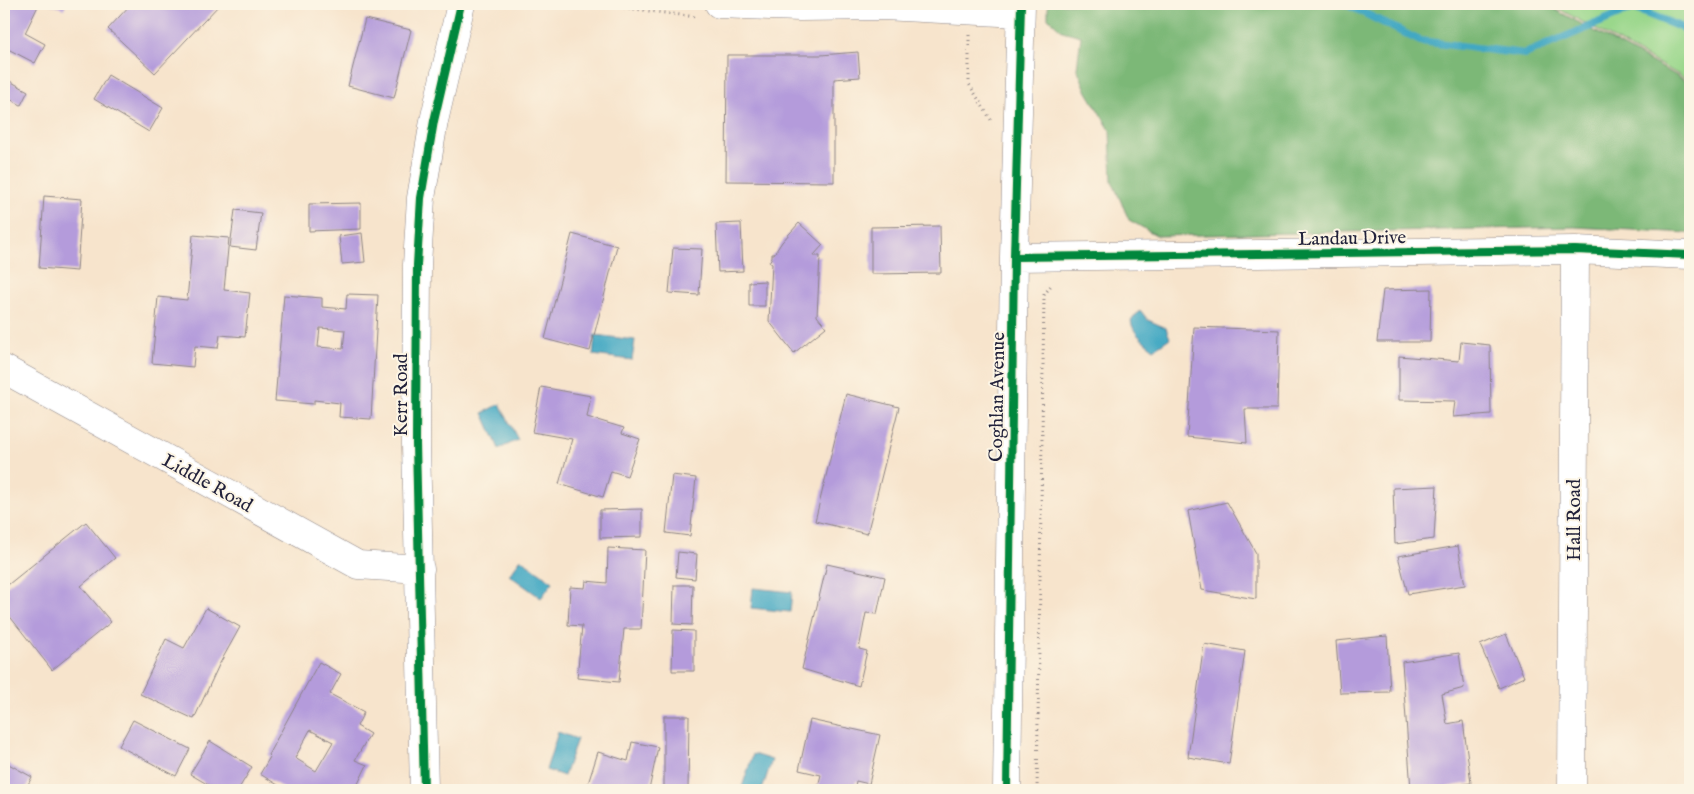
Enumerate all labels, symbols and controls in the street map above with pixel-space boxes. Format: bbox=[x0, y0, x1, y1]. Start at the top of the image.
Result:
street label: Landau Drive bbox=[1298, 226, 1407, 252]
street label: Coghlan Avenue bbox=[985, 332, 1011, 462]
street label: Kerr Road bbox=[390, 352, 414, 437]
street label: Liddle Road bbox=[158, 449, 257, 519]
street label: Hall Road bbox=[1563, 478, 1587, 561]

